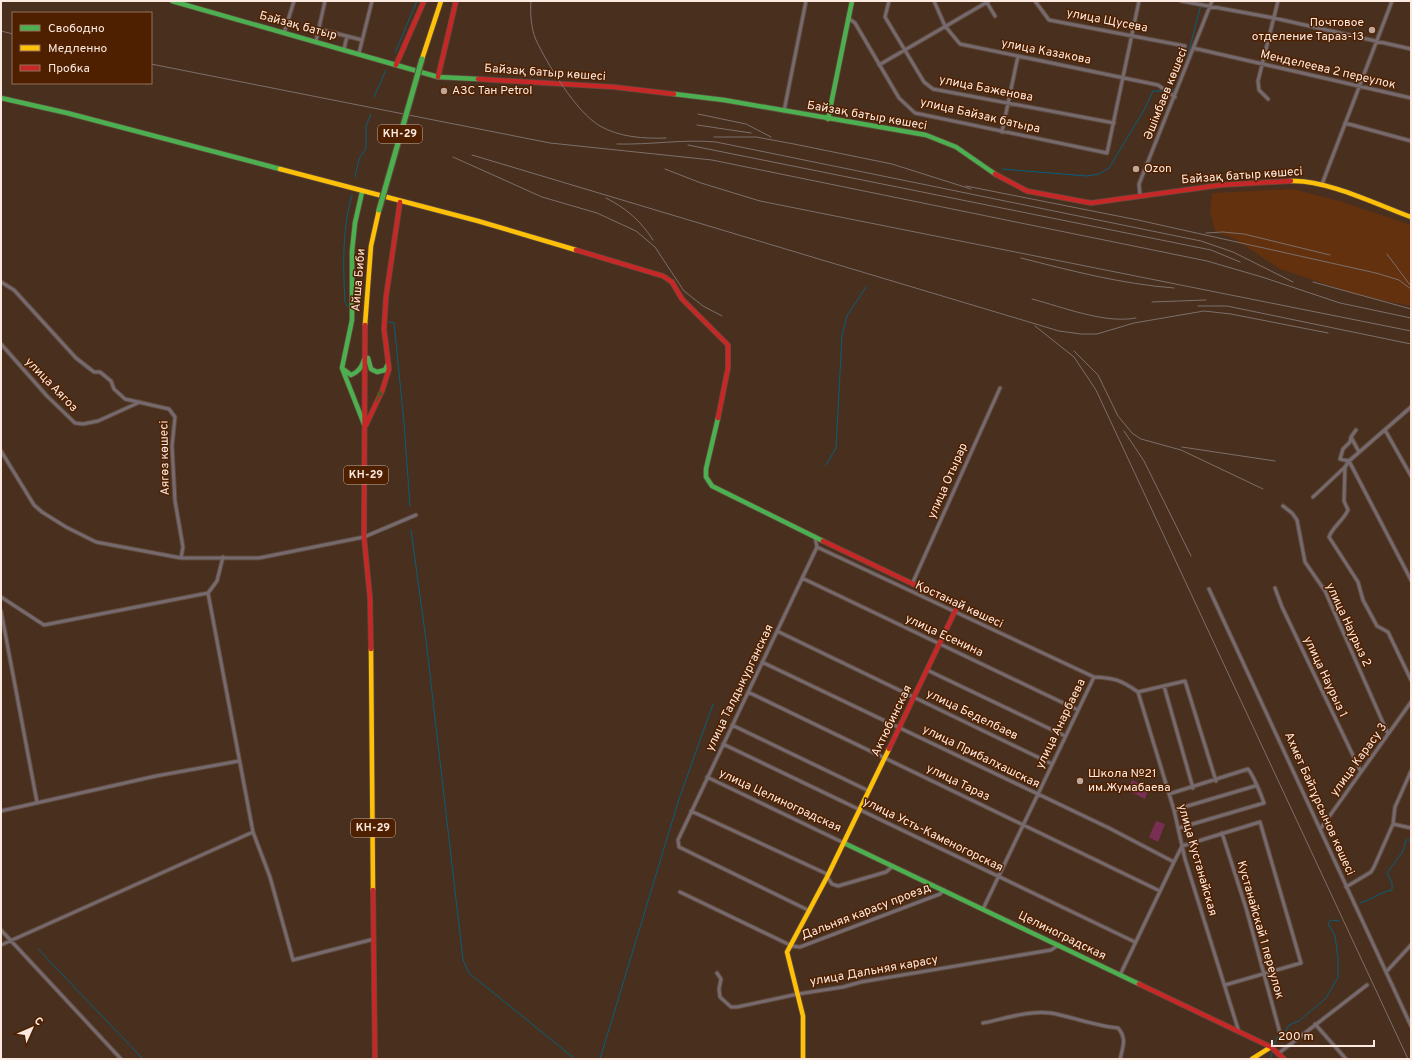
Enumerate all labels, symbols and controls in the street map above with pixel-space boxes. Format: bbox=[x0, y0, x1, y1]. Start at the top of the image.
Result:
street label: улица Щусева bbox=[1065, 5, 1149, 37]
street label: Байзақ батыр bbox=[257, 8, 339, 44]
legend bbox=[12, 12, 152, 84]
place label: Почтовое отделение Тараз-13 bbox=[1252, 15, 1364, 45]
text: Свободно bbox=[48, 21, 105, 37]
marker: Почтовое отделение Тараз-13 bbox=[1367, 25, 1377, 35]
street label: улица Казакова bbox=[1000, 35, 1092, 69]
text: Медленно bbox=[48, 41, 108, 57]
street label: Әшімбаев көшесі bbox=[1140, 45, 1192, 143]
street label: Менделеева 2 переулок bbox=[1259, 47, 1397, 93]
text: Пробка bbox=[48, 61, 90, 77]
street label: Байзақ батыр көшесі bbox=[484, 61, 606, 85]
street label: улица Баженова bbox=[938, 72, 1034, 106]
place label: АЗС Тан Petrol bbox=[452, 83, 532, 99]
marker: АЗС Тан Petrol bbox=[439, 86, 449, 96]
street label: улица Байзак батыра bbox=[918, 94, 1042, 138]
street label: Байзақ батыр көшесі bbox=[806, 98, 928, 134]
road number: КН-29 bbox=[378, 125, 422, 143]
place label: Ozon bbox=[1144, 161, 1172, 177]
marker: Ozon bbox=[1131, 164, 1141, 174]
street label: Байзақ батыр көшесі bbox=[1181, 164, 1303, 188]
street label: Айша Биби bbox=[348, 248, 370, 312]
street label: улица Аягоз bbox=[21, 354, 81, 416]
one-way arrow bbox=[376, 390, 382, 401]
street label: Аягөз көшесі bbox=[156, 420, 174, 496]
street label: улица Отырар bbox=[924, 440, 972, 521]
road number: КН-29 bbox=[344, 466, 388, 484]
street label: Қостанай көшесі bbox=[912, 578, 1006, 632]
street label: улица Наурыз 2 bbox=[1322, 580, 1374, 670]
street label: улица Есенина bbox=[902, 611, 986, 661]
street label: улица Талдыкурганская bbox=[702, 622, 778, 754]
street label: улица Наурыз 1 bbox=[1299, 634, 1351, 720]
street label: улица Анарбаева bbox=[1032, 676, 1090, 772]
street label: Актюбинская bbox=[868, 683, 916, 759]
street label: улица Беделбаев bbox=[923, 686, 1021, 744]
street label: улица Карасу 3 bbox=[1327, 720, 1391, 800]
street label: улица Прибалхашская bbox=[920, 722, 1042, 792]
street label: Ахмет Байтұрсынов көшесі bbox=[1280, 730, 1358, 878]
street label: улица Тараз bbox=[923, 761, 993, 805]
street label: улица Целиноградская bbox=[716, 766, 844, 836]
place label: Школа №21 им.Жумабаева bbox=[1088, 766, 1171, 796]
marker: Школа №21 им.Жумабаева bbox=[1075, 776, 1085, 786]
street label: улица Усть-Каменогорская bbox=[860, 794, 1006, 876]
street label: улица Кустанайская bbox=[1173, 802, 1221, 918]
road number: КН-29 bbox=[351, 819, 395, 837]
street label: Кустанайскай 1 переулок bbox=[1233, 859, 1287, 1001]
street label: Дальняя карасу проезд bbox=[799, 880, 933, 944]
street label: Целиноградская bbox=[1015, 908, 1109, 964]
street label: улица Дальняя карасу bbox=[809, 952, 939, 990]
north arrow bbox=[12, 1008, 52, 1048]
text: С bbox=[31, 1014, 46, 1029]
scale bar bbox=[1272, 1022, 1374, 1048]
text: 200 m bbox=[1278, 1029, 1314, 1045]

